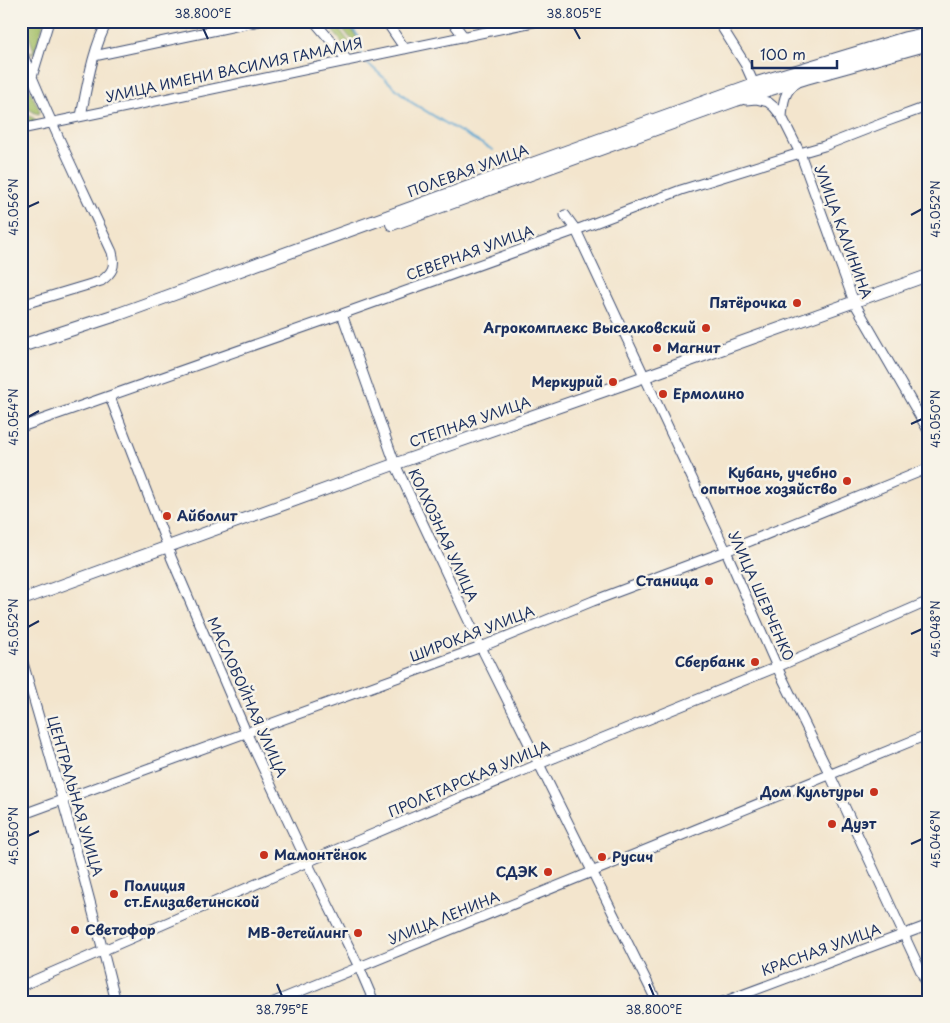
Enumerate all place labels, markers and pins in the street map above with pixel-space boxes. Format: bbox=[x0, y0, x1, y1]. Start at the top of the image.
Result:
place label: Пятёрочка bbox=[709, 292, 787, 313]
marker: Пятёрочка bbox=[791, 297, 803, 309]
place label: Агрокомплекс Выселковский bbox=[483, 317, 696, 338]
marker: Агрокомплекс Выселковский bbox=[700, 322, 712, 334]
place label: Магнит bbox=[667, 337, 721, 358]
marker: Магнит bbox=[651, 342, 663, 354]
place label: Меркурий bbox=[532, 371, 603, 392]
marker: Меркурий bbox=[607, 376, 619, 388]
place label: Ермолино bbox=[673, 383, 744, 404]
marker: Ермолино bbox=[657, 388, 669, 400]
place label: Кубань, учебно опытное хозяйство bbox=[701, 462, 837, 499]
marker: Кубань, учебно опытное хозяйство bbox=[841, 475, 853, 487]
place label: Айболит bbox=[177, 505, 238, 526]
marker: Айболит bbox=[161, 510, 173, 522]
place label: Станица bbox=[636, 570, 699, 591]
marker: Станица bbox=[703, 575, 715, 587]
place label: Сбербанк bbox=[675, 651, 745, 672]
marker: Сбербанк bbox=[749, 656, 761, 668]
place label: Дом Культуры bbox=[759, 781, 864, 802]
marker: Дом Культуры bbox=[868, 786, 880, 798]
place label: Дуэт bbox=[841, 813, 877, 834]
marker: Дуэт bbox=[826, 818, 838, 830]
place label: Мамонтёнок bbox=[274, 844, 367, 865]
place label: Русич bbox=[612, 846, 653, 867]
marker: Мамонтёнок bbox=[258, 849, 270, 861]
marker: Русич bbox=[596, 851, 608, 863]
place label: СДЭК bbox=[496, 861, 539, 882]
marker: СДЭК bbox=[542, 866, 554, 878]
place label: Полиция ст.Елизаветинской bbox=[124, 875, 260, 912]
marker: Полиция ст.Елизаветинской bbox=[108, 888, 120, 900]
place label: Светофор bbox=[85, 919, 156, 940]
place label: MB-детейлинг bbox=[247, 922, 349, 943]
marker: Светофор bbox=[69, 924, 81, 936]
marker: MB-детейлинг bbox=[352, 927, 364, 939]

